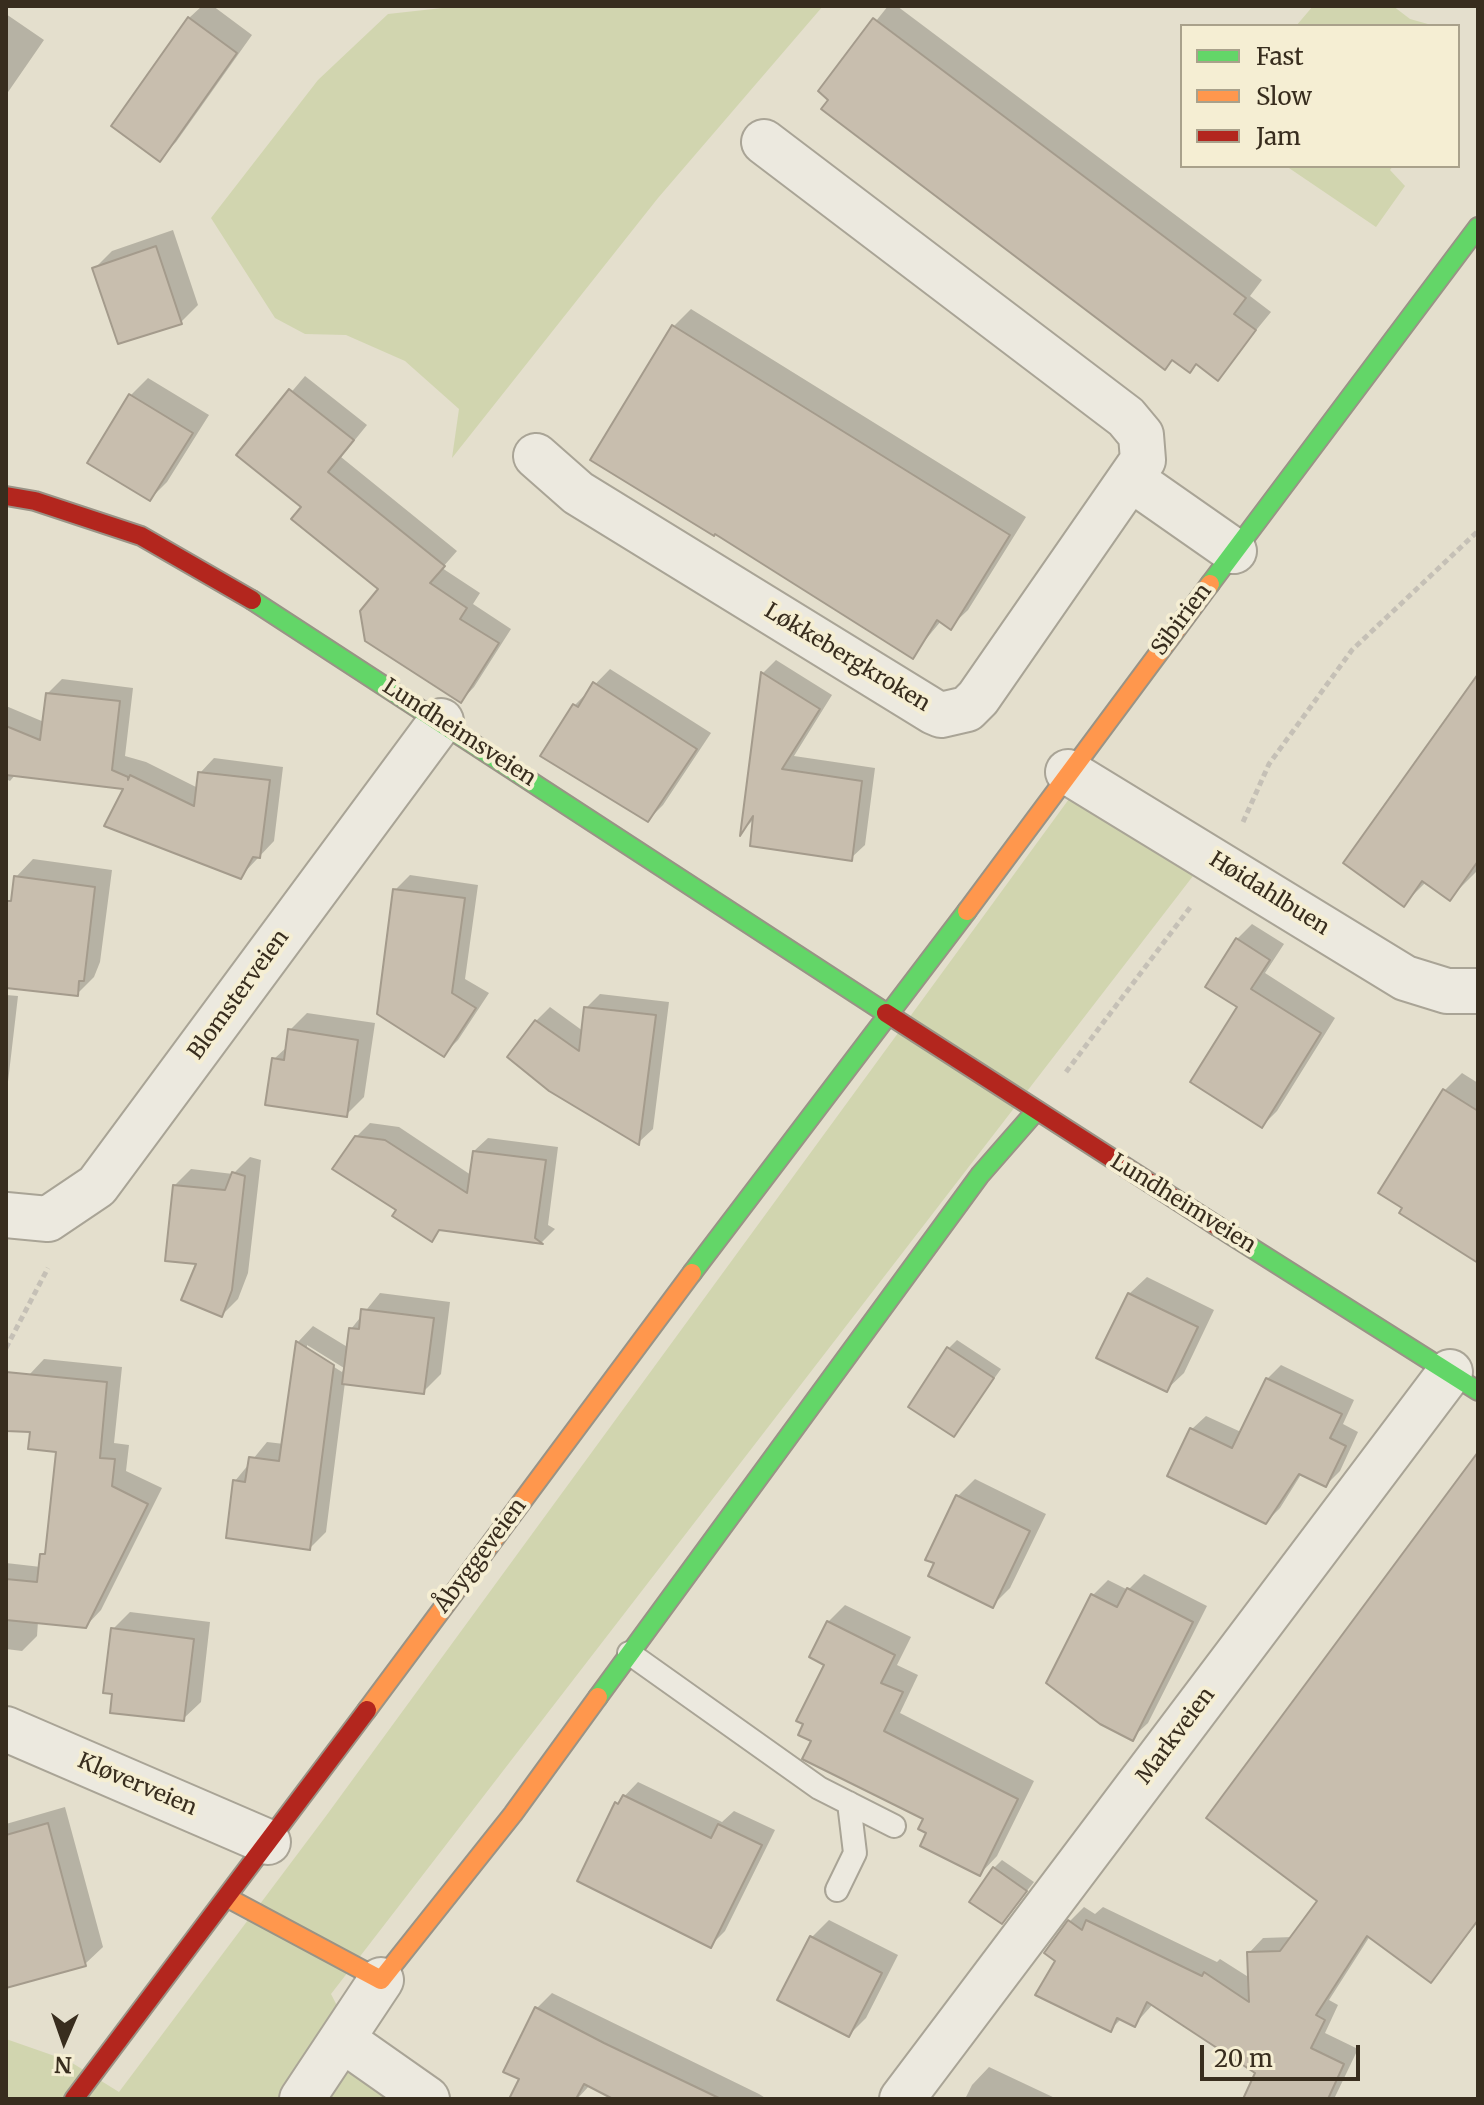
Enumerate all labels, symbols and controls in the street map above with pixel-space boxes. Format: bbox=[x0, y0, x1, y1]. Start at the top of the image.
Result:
legend bbox=[1180, 24, 1460, 168]
text: Fast bbox=[1256, 41, 1304, 72]
text: Slow bbox=[1256, 81, 1312, 112]
text: Jam bbox=[1256, 121, 1301, 152]
street label: Sibirien bbox=[1147, 579, 1217, 661]
street label: Løkkebergkroken bbox=[759, 598, 935, 718]
street label: Lundheimsveien bbox=[377, 674, 541, 792]
street label: Høidahlbuen bbox=[1204, 847, 1334, 941]
street label: Blomsterveien bbox=[183, 925, 295, 1065]
street label: Lundheimveien bbox=[1106, 1149, 1260, 1259]
street label: Åbyggeveien bbox=[430, 1494, 532, 1618]
street label: Markveien bbox=[1131, 1683, 1221, 1789]
street label: Kløverveien bbox=[74, 1748, 200, 1822]
north arrow bbox=[24, 2001, 104, 2081]
scale bar bbox=[1204, 2029, 1364, 2079]
text: 20 m bbox=[1214, 2043, 1273, 2074]
text: N bbox=[54, 2051, 72, 2079]

